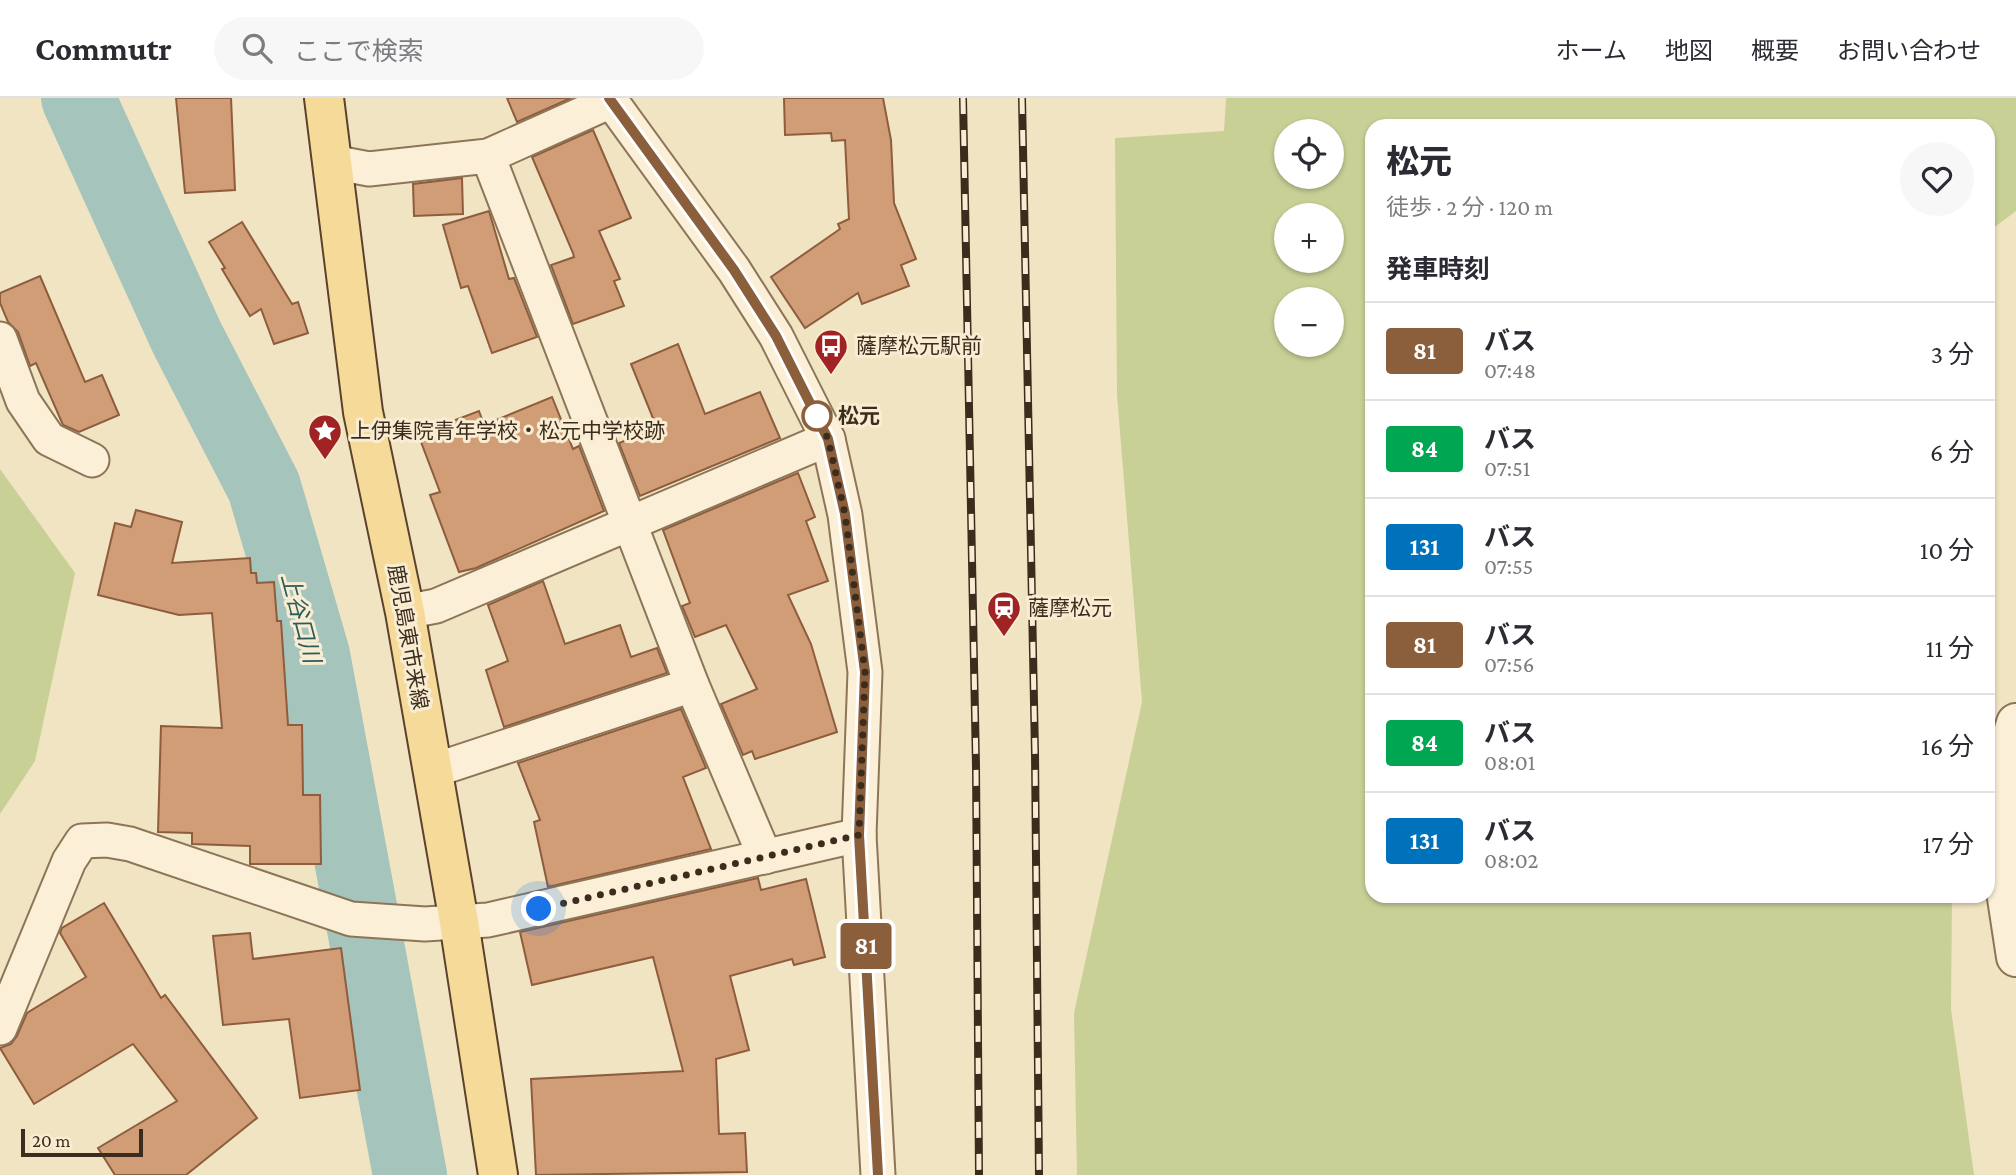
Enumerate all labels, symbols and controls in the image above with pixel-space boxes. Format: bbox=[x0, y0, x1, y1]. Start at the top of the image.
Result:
search box bbox=[214, 17, 704, 80]
icon: search bbox=[238, 29, 276, 67]
text: Commutr bbox=[35, 30, 172, 67]
text: ここで検索 bbox=[294, 37, 424, 66]
text: ホーム bbox=[1556, 37, 1627, 64]
text: 地図 bbox=[1665, 37, 1713, 64]
text: 概要 bbox=[1751, 37, 1799, 64]
text: お問い合わせ bbox=[1837, 37, 1981, 64]
map controls bbox=[1274, 119, 1344, 357]
button: locate bbox=[1274, 119, 1344, 189]
button: heart bbox=[1900, 142, 1974, 216]
text: 松元 bbox=[1386, 143, 1452, 180]
text: 徒歩 · 2 分 · 120 m bbox=[1386, 194, 1553, 220]
button: + bbox=[1274, 203, 1344, 273]
text: 発車時刻 bbox=[1386, 255, 1490, 284]
button: − bbox=[1274, 287, 1344, 357]
bus stop icon: 薩摩松元駅前 bbox=[812, 327, 850, 376]
text: バス bbox=[1484, 327, 1536, 356]
place label: 薩摩松元駅前 bbox=[856, 334, 982, 358]
text: 81 bbox=[1413, 337, 1436, 364]
text: 3 分 bbox=[1931, 340, 1974, 369]
text: 07:48 bbox=[1484, 357, 1536, 383]
marker: 松元 bbox=[802, 401, 832, 431]
place label: 松元 bbox=[838, 404, 880, 428]
place icon: 上伊集院青年学校・松元中学校跡 bbox=[306, 412, 344, 461]
place label: 上伊集院青年学校・松元中学校跡 bbox=[350, 419, 665, 443]
text: バス bbox=[1484, 425, 1536, 454]
text: 84 bbox=[1411, 435, 1438, 462]
text: 6 分 bbox=[1930, 438, 1974, 467]
text: 07:51 bbox=[1484, 455, 1530, 481]
text: バス bbox=[1484, 523, 1536, 552]
text: 131 bbox=[1410, 533, 1439, 560]
text: 10 分 bbox=[1920, 536, 1974, 565]
text: 07:55 bbox=[1484, 553, 1533, 579]
street label: 鹿児島東市来線 bbox=[383, 563, 433, 711]
water label: 上谷口川 bbox=[277, 570, 326, 669]
station icon: 薩摩松元 bbox=[985, 589, 1023, 638]
place label: 薩摩松元 bbox=[1028, 596, 1112, 620]
text: バス bbox=[1484, 621, 1536, 650]
text: 81 bbox=[1413, 631, 1436, 658]
text: 11 分 bbox=[1926, 634, 1974, 663]
text: 07:56 bbox=[1484, 651, 1535, 677]
text: バス bbox=[1484, 719, 1536, 748]
text: 84 bbox=[1411, 729, 1438, 756]
text: 16 分 bbox=[1921, 732, 1974, 761]
text: 08:01 bbox=[1484, 749, 1535, 775]
text: バス bbox=[1484, 817, 1536, 846]
text: 131 bbox=[1410, 827, 1439, 854]
text: 17 分 bbox=[1923, 830, 1974, 859]
text: 08:02 bbox=[1484, 847, 1538, 873]
your location bbox=[521, 891, 556, 926]
line badge: 81 bbox=[834, 923, 898, 969]
text: 81 bbox=[855, 932, 877, 959]
scale bar bbox=[21, 1126, 144, 1158]
text: 20 m bbox=[32, 1130, 71, 1151]

